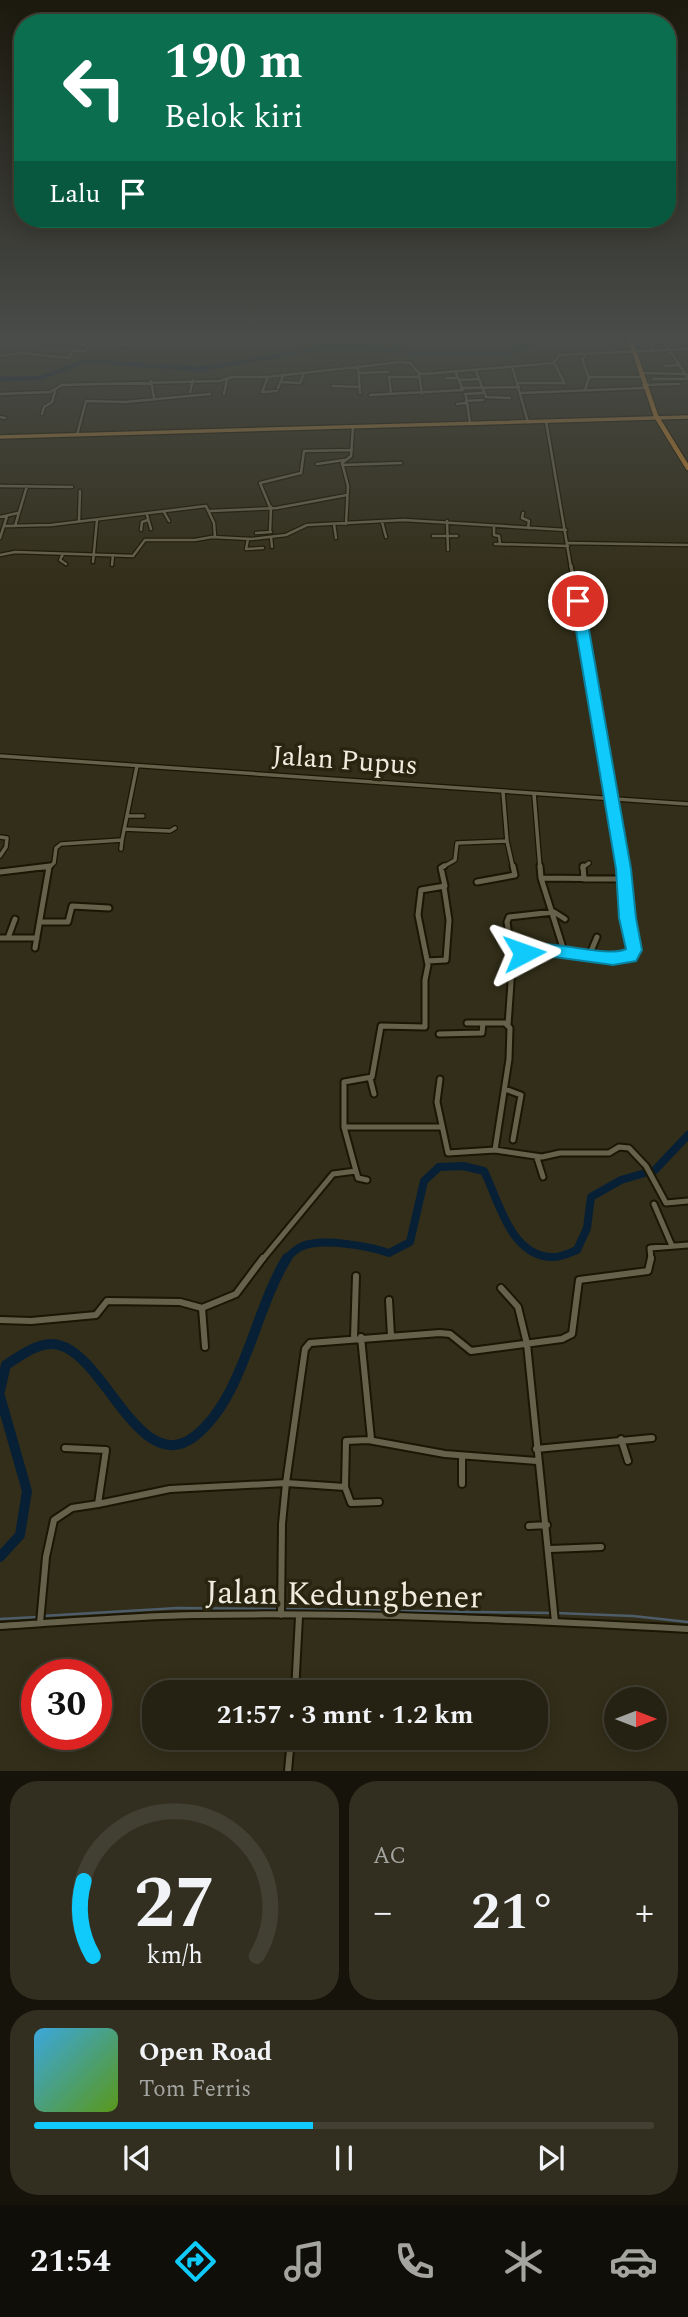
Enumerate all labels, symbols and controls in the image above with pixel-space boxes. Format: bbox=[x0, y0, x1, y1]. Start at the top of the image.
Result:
text: 190 m bbox=[164, 25, 303, 100]
icon: left bbox=[49, 42, 140, 133]
text: Belok kiri bbox=[164, 93, 303, 142]
text: Lalu bbox=[49, 174, 100, 214]
icon: arrive bbox=[114, 175, 152, 213]
pin bbox=[548, 571, 608, 631]
icon: arrive bbox=[559, 582, 597, 620]
street label: Jalan Pupus bbox=[271, 734, 419, 787]
position arrow bbox=[487, 916, 561, 990]
street label: Jalan Kedungbener bbox=[205, 1568, 483, 1622]
speed limit sign: 30 bbox=[21, 1659, 112, 1750]
north arrow bbox=[604, 1687, 667, 1750]
map controls bbox=[604, 1687, 667, 1750]
text: 21:57 · 3 mnt · 1.2 km bbox=[217, 1695, 473, 1735]
text: AC bbox=[373, 1839, 406, 1874]
text: 27 bbox=[134, 1850, 215, 1961]
text: 21° bbox=[471, 1873, 556, 1952]
text: − bbox=[373, 1884, 392, 1942]
text: + bbox=[635, 1884, 654, 1942]
text: km/h bbox=[146, 1937, 203, 1975]
text: Open Road bbox=[139, 2032, 272, 2072]
text: Tom Ferris bbox=[139, 2072, 251, 2107]
icon: previous bbox=[118, 2139, 156, 2177]
icon: pause bbox=[325, 2139, 363, 2177]
icon: next bbox=[532, 2139, 570, 2177]
text: 21:54 bbox=[30, 2237, 111, 2286]
icon: directions bbox=[171, 2237, 220, 2286]
icon: music bbox=[280, 2237, 329, 2286]
icon: phone bbox=[390, 2237, 439, 2286]
icon: climate bbox=[499, 2237, 548, 2286]
icon: car bbox=[609, 2237, 658, 2286]

